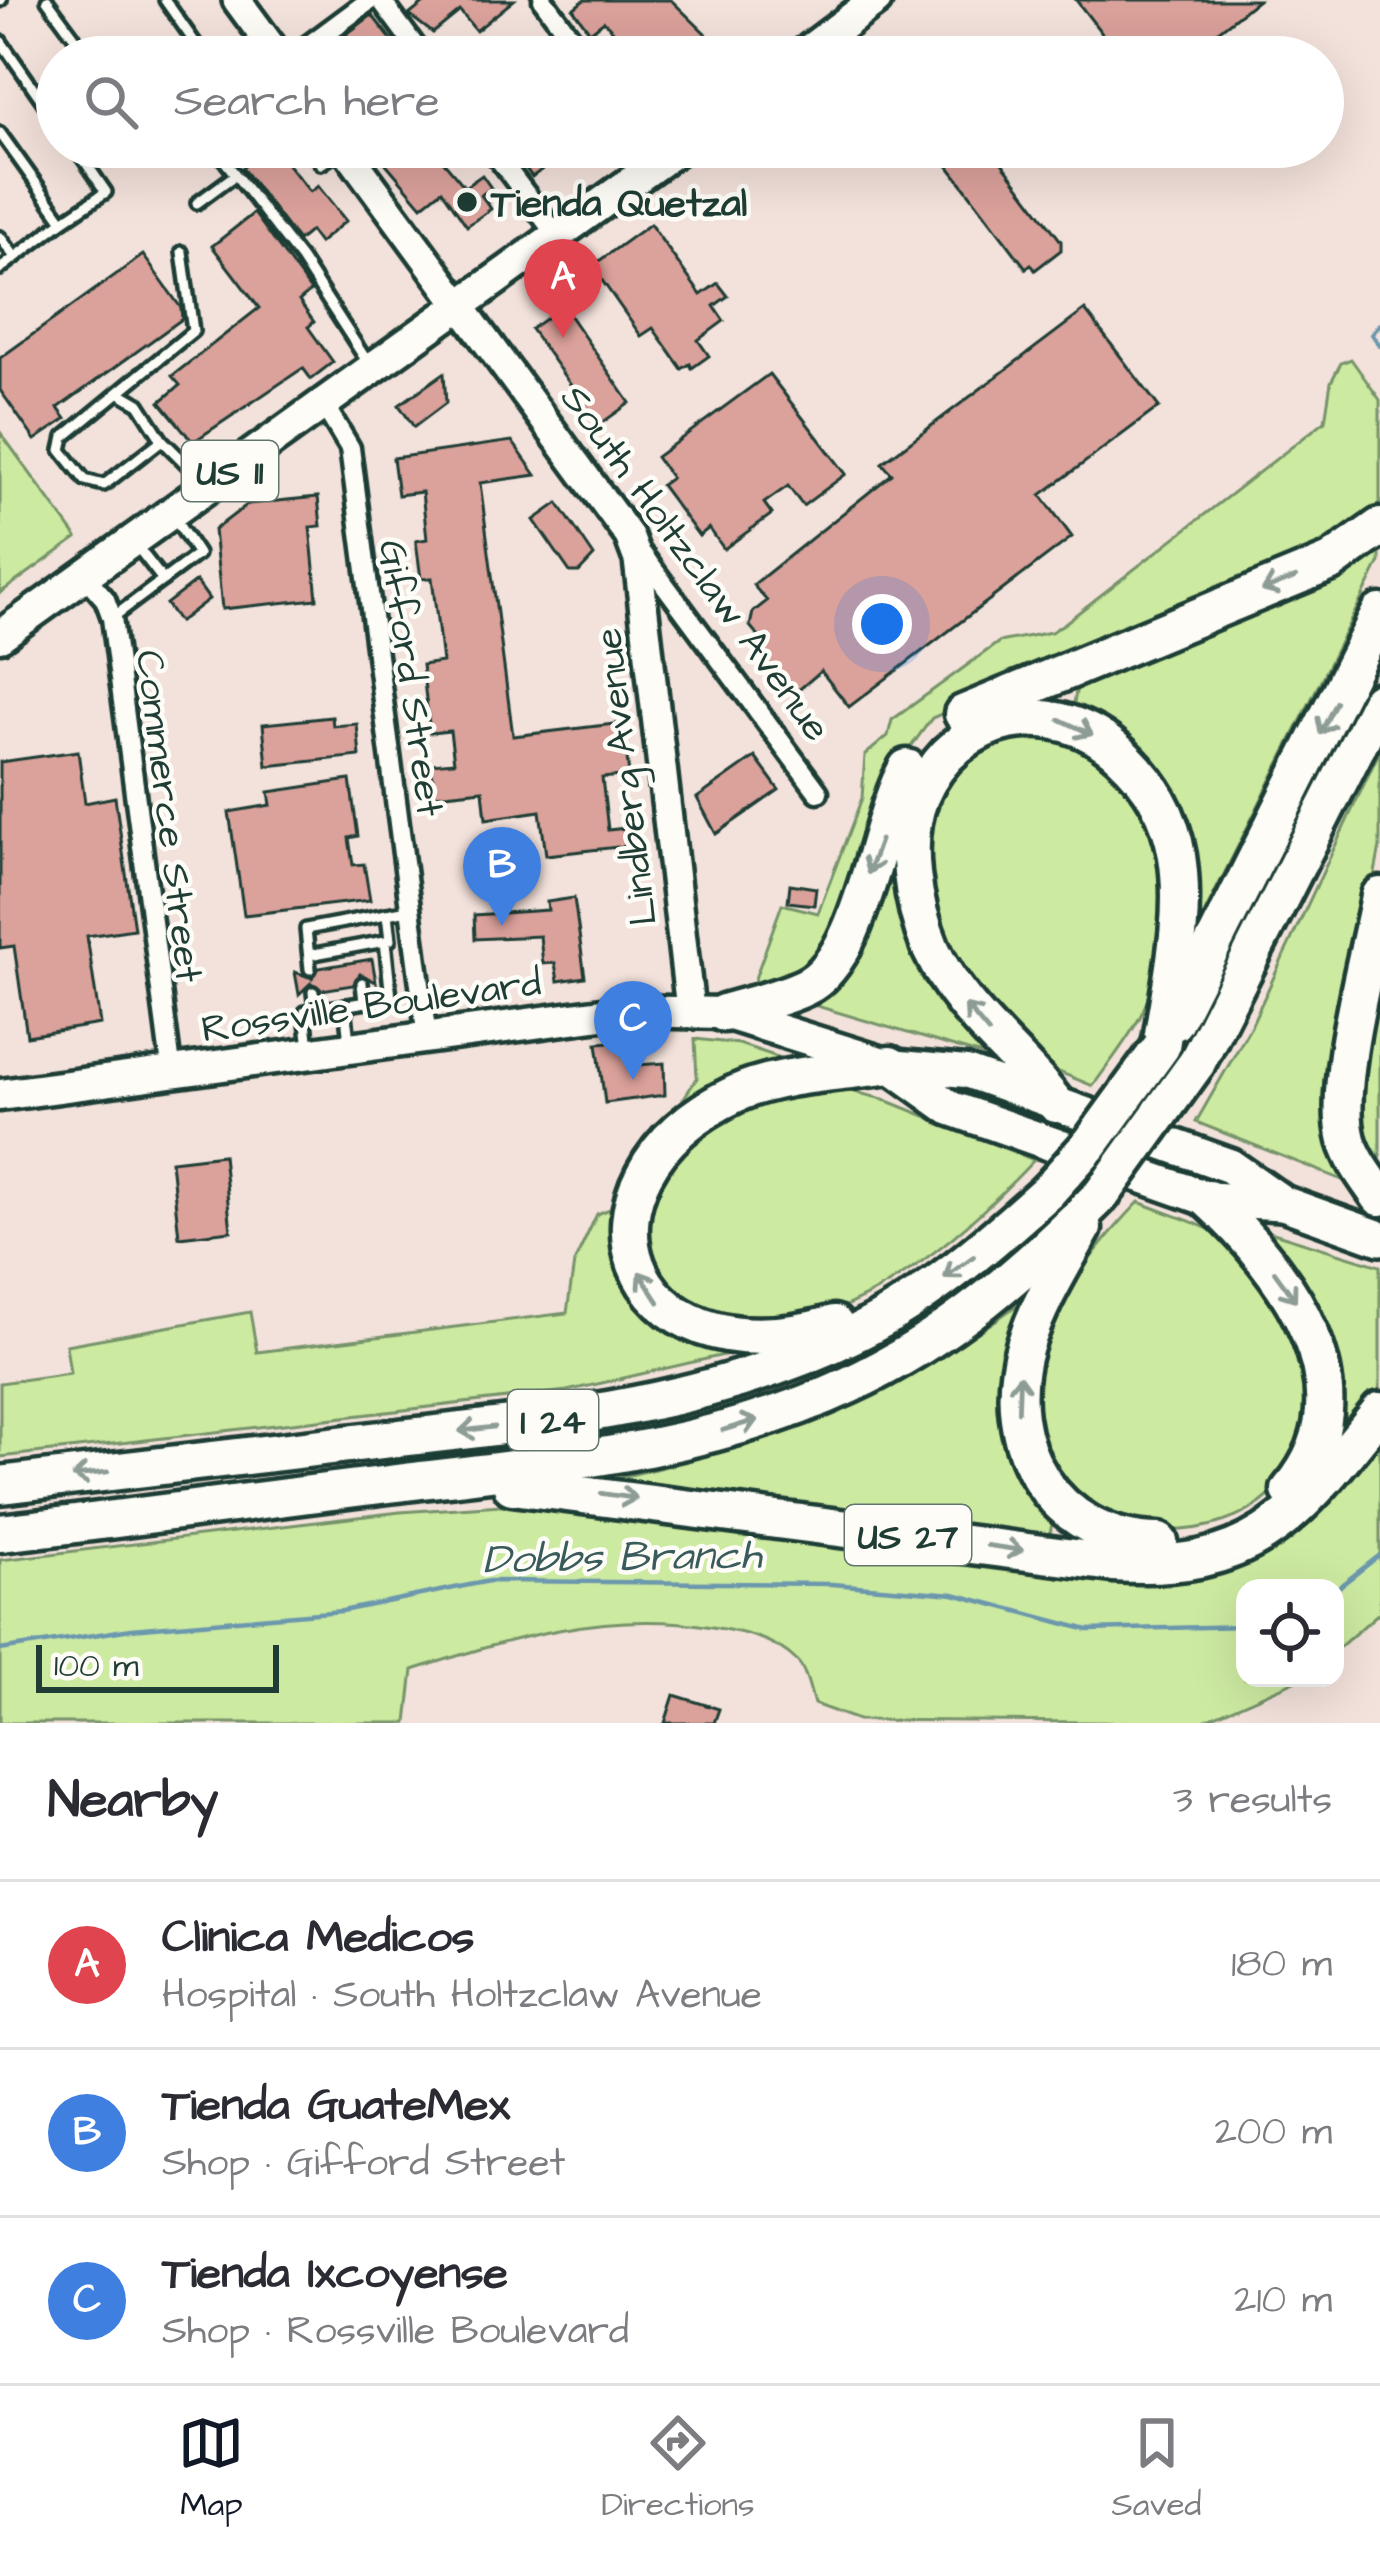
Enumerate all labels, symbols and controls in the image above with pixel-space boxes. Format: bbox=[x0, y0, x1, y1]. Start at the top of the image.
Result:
search box bbox=[36, 36, 1344, 168]
icon: search bbox=[78, 69, 144, 135]
text: Search here bbox=[174, 71, 440, 133]
place label: Tienda Quetzal bbox=[490, 178, 747, 232]
marker: Tienda Quetzal bbox=[454, 189, 480, 215]
pin: A bbox=[524, 239, 602, 338]
street label: South Holtzclaw Avenue bbox=[547, 374, 842, 753]
road number: US 11 bbox=[182, 441, 278, 501]
street label: Gifford Street bbox=[364, 537, 456, 820]
one-way arrow bbox=[1261, 574, 1298, 596]
your location bbox=[852, 594, 912, 654]
street label: Lindberg Avenue bbox=[582, 625, 672, 928]
street label: Commerce Street bbox=[121, 647, 215, 986]
one-way arrow bbox=[1316, 700, 1339, 735]
one-way arrow bbox=[1057, 717, 1093, 739]
pin: B bbox=[463, 827, 541, 926]
one-way arrow bbox=[862, 838, 883, 875]
street label: Rossville Boulevard bbox=[198, 956, 545, 1058]
pin: C bbox=[594, 981, 672, 1080]
one-way arrow bbox=[963, 1004, 991, 1035]
one-way arrow bbox=[943, 1253, 976, 1279]
one-way arrow bbox=[1272, 1269, 1298, 1302]
one-way arrow bbox=[637, 1271, 661, 1305]
one-way arrow bbox=[1008, 1374, 1031, 1413]
road number: I 24 bbox=[508, 1390, 598, 1450]
one-way arrow bbox=[720, 1413, 758, 1435]
one-way arrow bbox=[458, 1419, 497, 1441]
one-way arrow bbox=[71, 1464, 110, 1486]
one-way arrow bbox=[598, 1486, 637, 1508]
road number: US 27 bbox=[845, 1505, 971, 1565]
water label: Dobbs Branch bbox=[482, 1527, 764, 1589]
one-way arrow bbox=[985, 1537, 1024, 1560]
map controls bbox=[1236, 1579, 1344, 1687]
button: locate bbox=[1236, 1579, 1344, 1687]
scale bar bbox=[36, 1639, 279, 1692]
text: 100 m bbox=[54, 1643, 139, 1689]
text: Nearby bbox=[48, 1766, 218, 1837]
text: 3 results bbox=[1173, 1774, 1332, 1828]
text: Clinica Medicos bbox=[162, 1907, 474, 1969]
text: A bbox=[75, 1938, 99, 1992]
text: 180 m bbox=[1231, 1938, 1332, 1992]
text: Hospital · South Holtzclaw Avenue bbox=[162, 1969, 762, 2023]
text: Tienda GuateMex bbox=[162, 2075, 510, 2137]
text: B bbox=[73, 2106, 101, 2160]
text: 200 m bbox=[1215, 2106, 1332, 2160]
text: Shop · Gifford Street bbox=[162, 2137, 565, 2191]
text: Tienda Ixcoyense bbox=[162, 2243, 508, 2305]
text: C bbox=[73, 2274, 101, 2328]
text: 210 m bbox=[1234, 2274, 1332, 2328]
text: Shop · Rossville Boulevard bbox=[162, 2305, 629, 2359]
tab: Map bbox=[178, 2410, 244, 2528]
tab: Directions bbox=[601, 2410, 755, 2528]
tab: Saved bbox=[1112, 2410, 1202, 2528]

